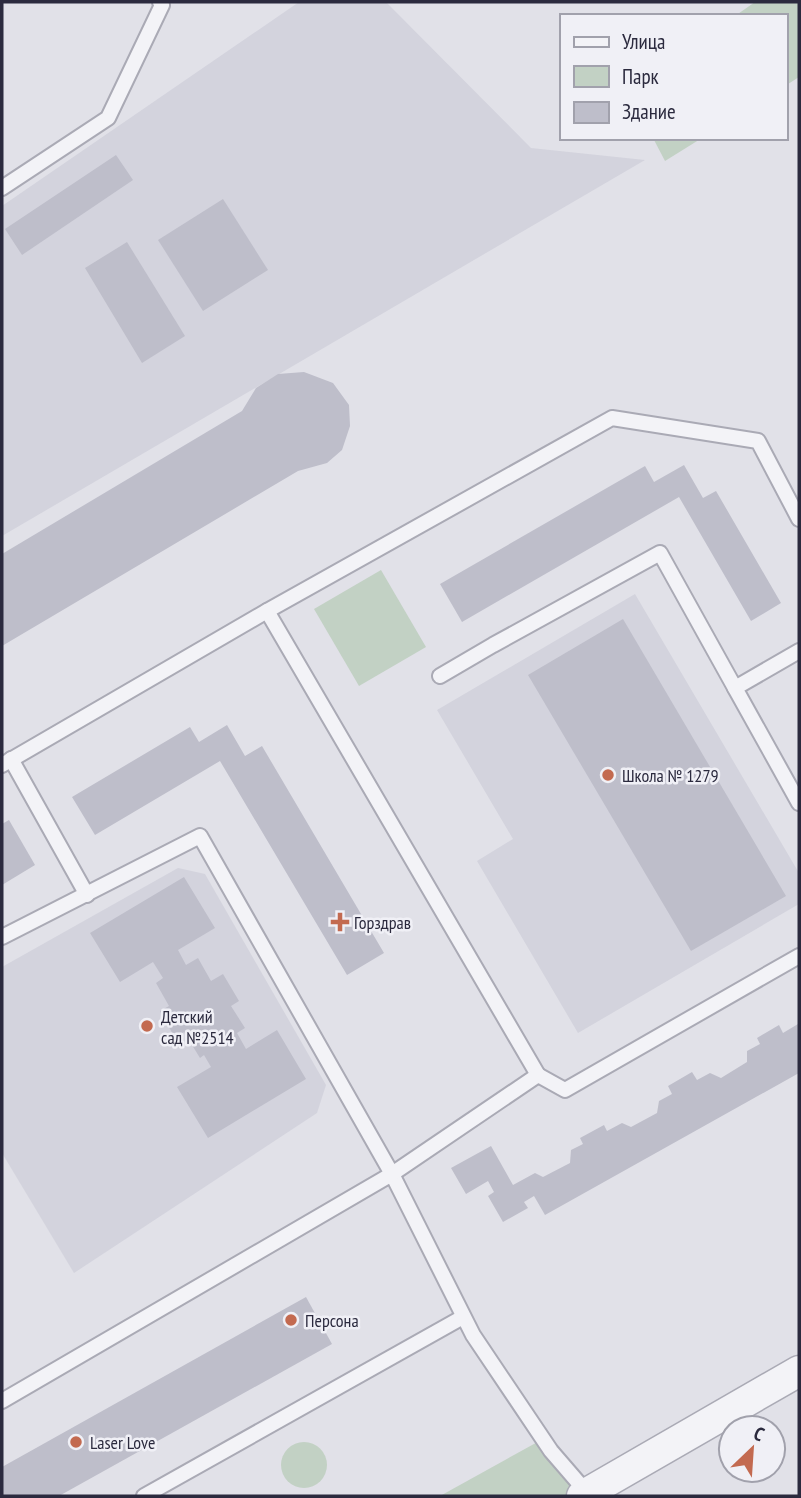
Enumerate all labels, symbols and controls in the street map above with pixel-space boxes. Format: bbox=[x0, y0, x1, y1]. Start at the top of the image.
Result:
legend bbox=[560, 14, 787, 140]
text: Улица bbox=[622, 28, 665, 55]
text: Парк bbox=[622, 63, 659, 90]
text: Здание bbox=[622, 98, 676, 125]
place label: Школа № 1279 bbox=[622, 764, 719, 787]
marker: Школа № 1279 bbox=[600, 767, 616, 783]
place label: Горздрав bbox=[354, 911, 411, 934]
marker: Горздрав bbox=[332, 914, 348, 930]
place label: Детский сад №2514 bbox=[161, 1005, 234, 1049]
marker: Детский сад №2514 bbox=[139, 1018, 155, 1034]
place label: Персона bbox=[305, 1309, 359, 1332]
marker: Персона bbox=[283, 1312, 299, 1328]
north arrow bbox=[717, 1414, 787, 1484]
text: С bbox=[750, 1421, 768, 1446]
place label: Laser Love bbox=[90, 1431, 155, 1454]
marker: Laser Love bbox=[68, 1434, 84, 1450]

